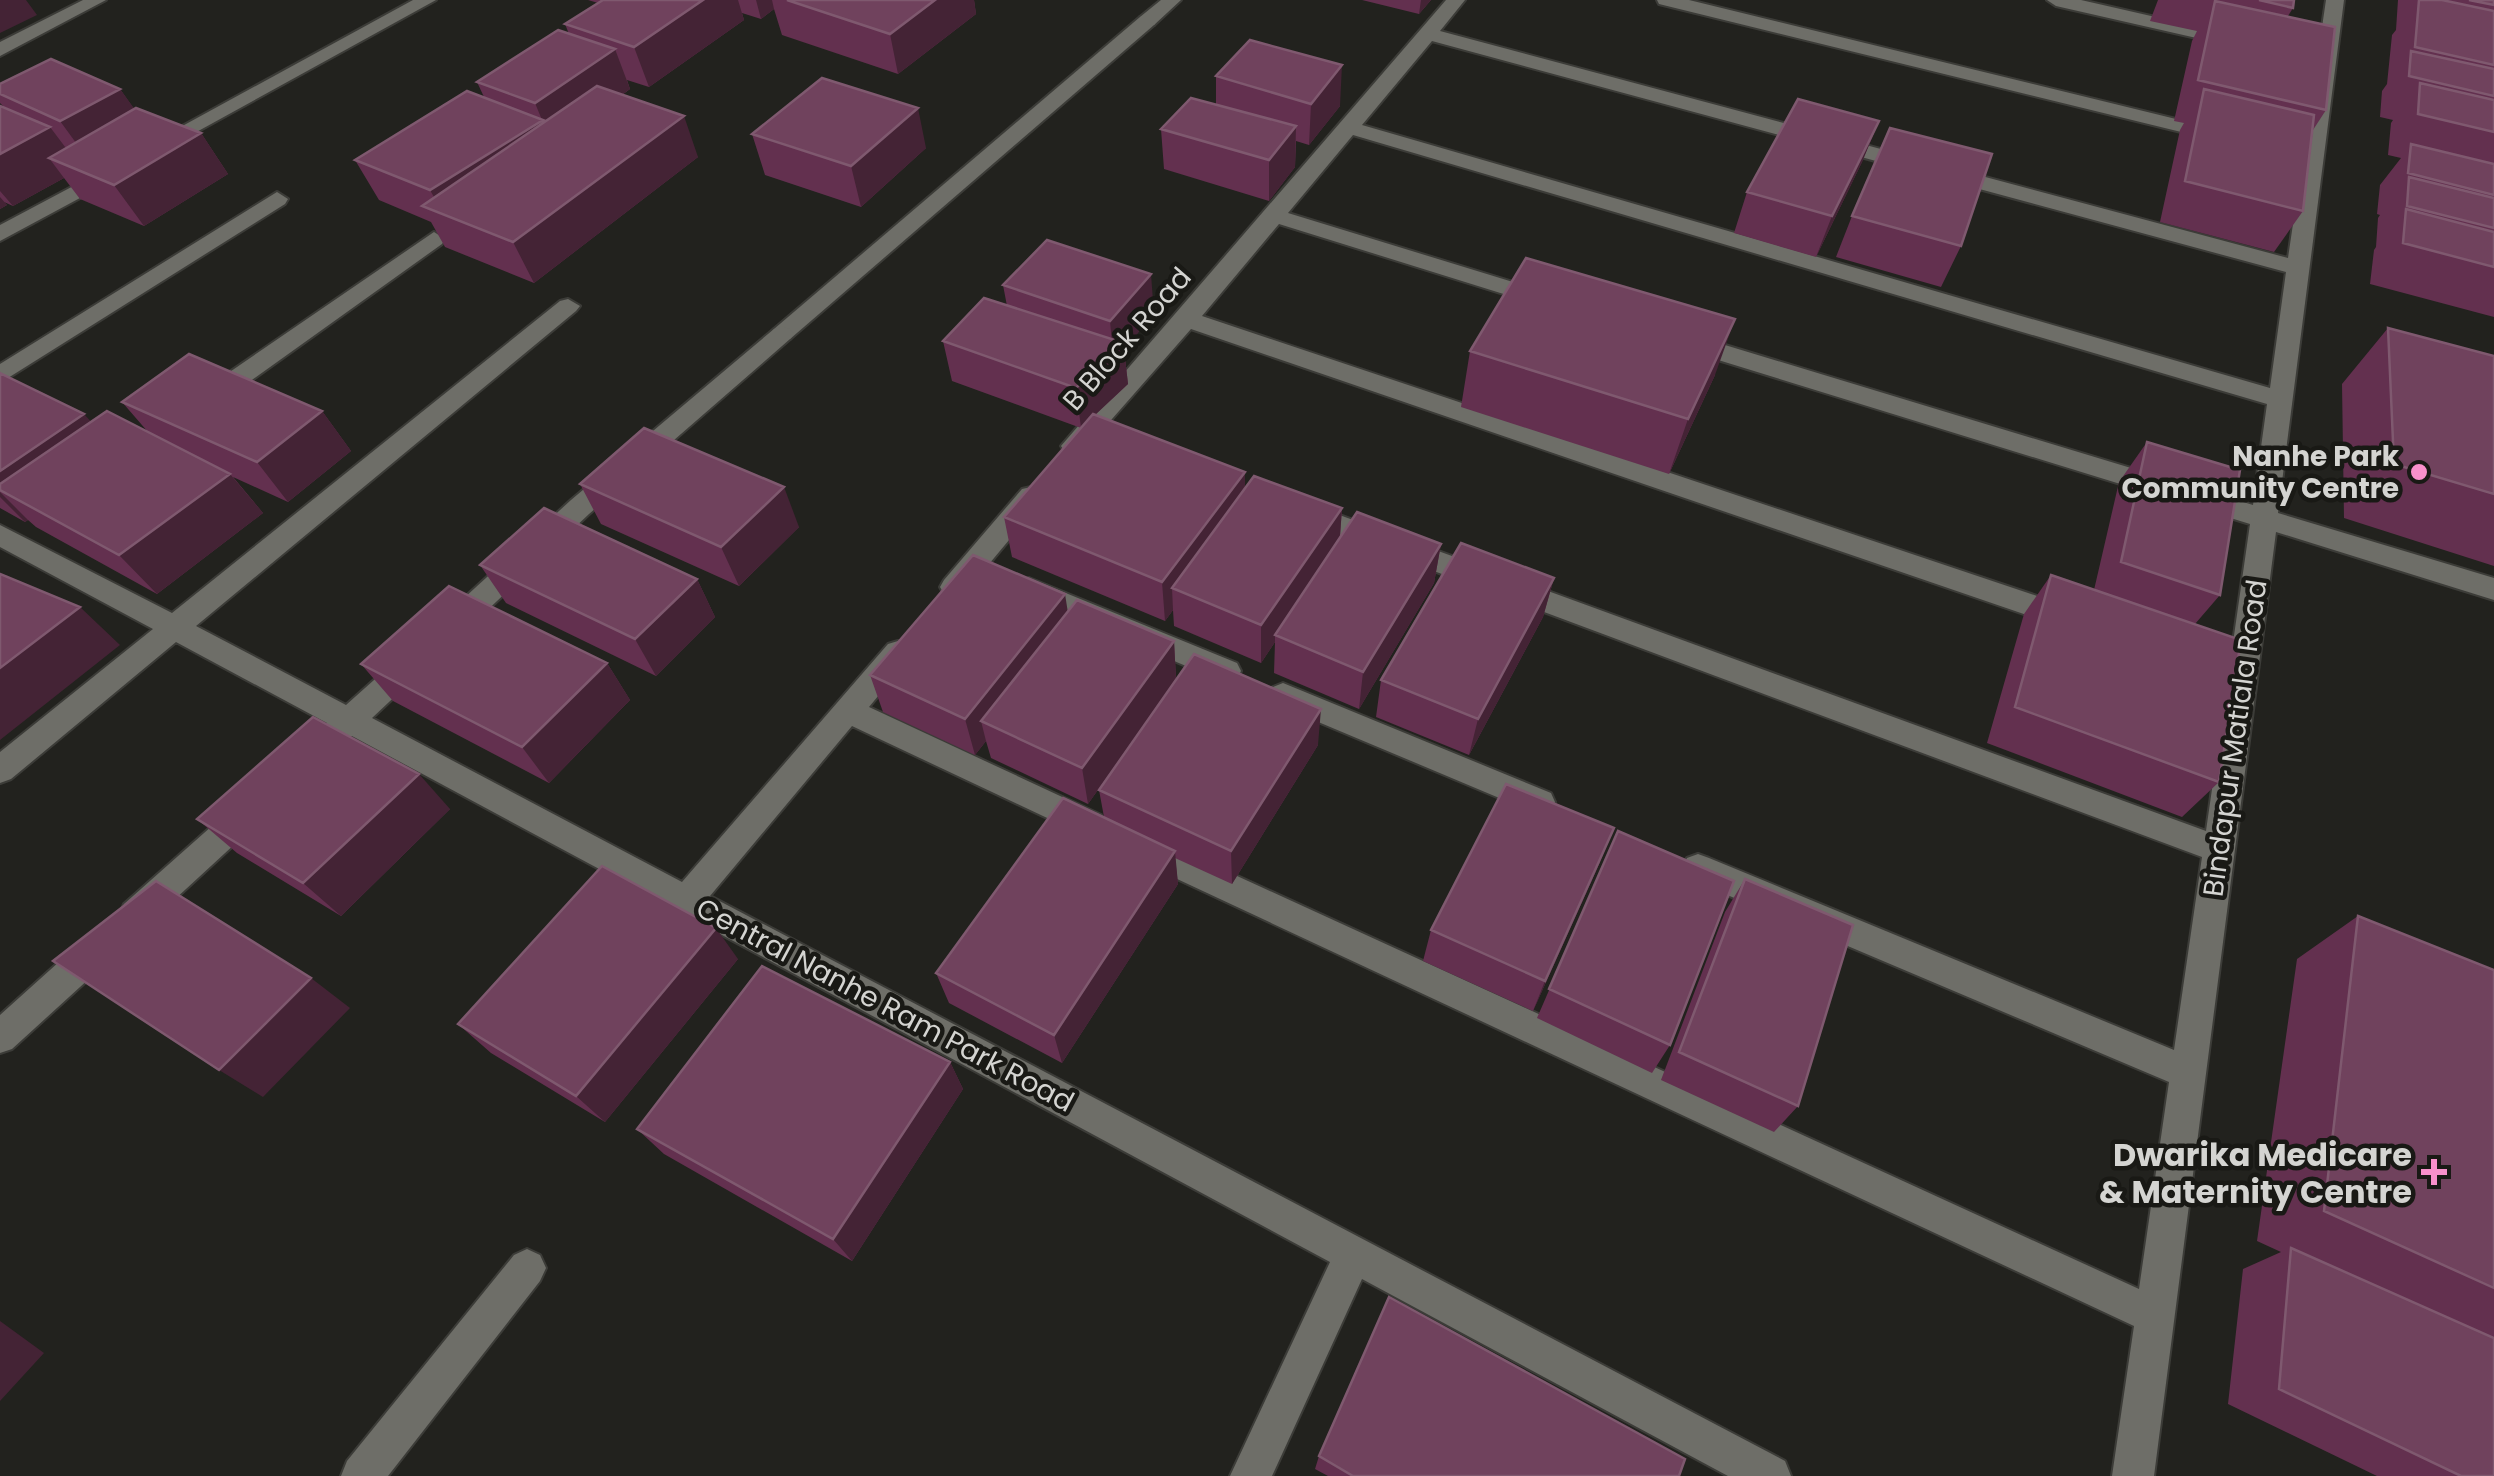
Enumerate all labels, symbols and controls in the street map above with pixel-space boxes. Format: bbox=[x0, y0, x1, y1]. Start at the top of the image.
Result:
street label: B Block Road bbox=[1054, 259, 1200, 419]
place label: Nanhe Park Community Centre bbox=[2121, 437, 2400, 508]
marker: Nanhe Park Community Centre bbox=[2408, 461, 2430, 483]
street label: Bindapur Matiala Road bbox=[2193, 577, 2277, 899]
street label: Central Nanhe Ram Park Road bbox=[689, 889, 1081, 1121]
place label: Dwarika Medicare & Maternity Centre bbox=[2099, 1132, 2412, 1214]
marker: Dwarika Medicare & Maternity Centre bbox=[2421, 1159, 2447, 1185]

